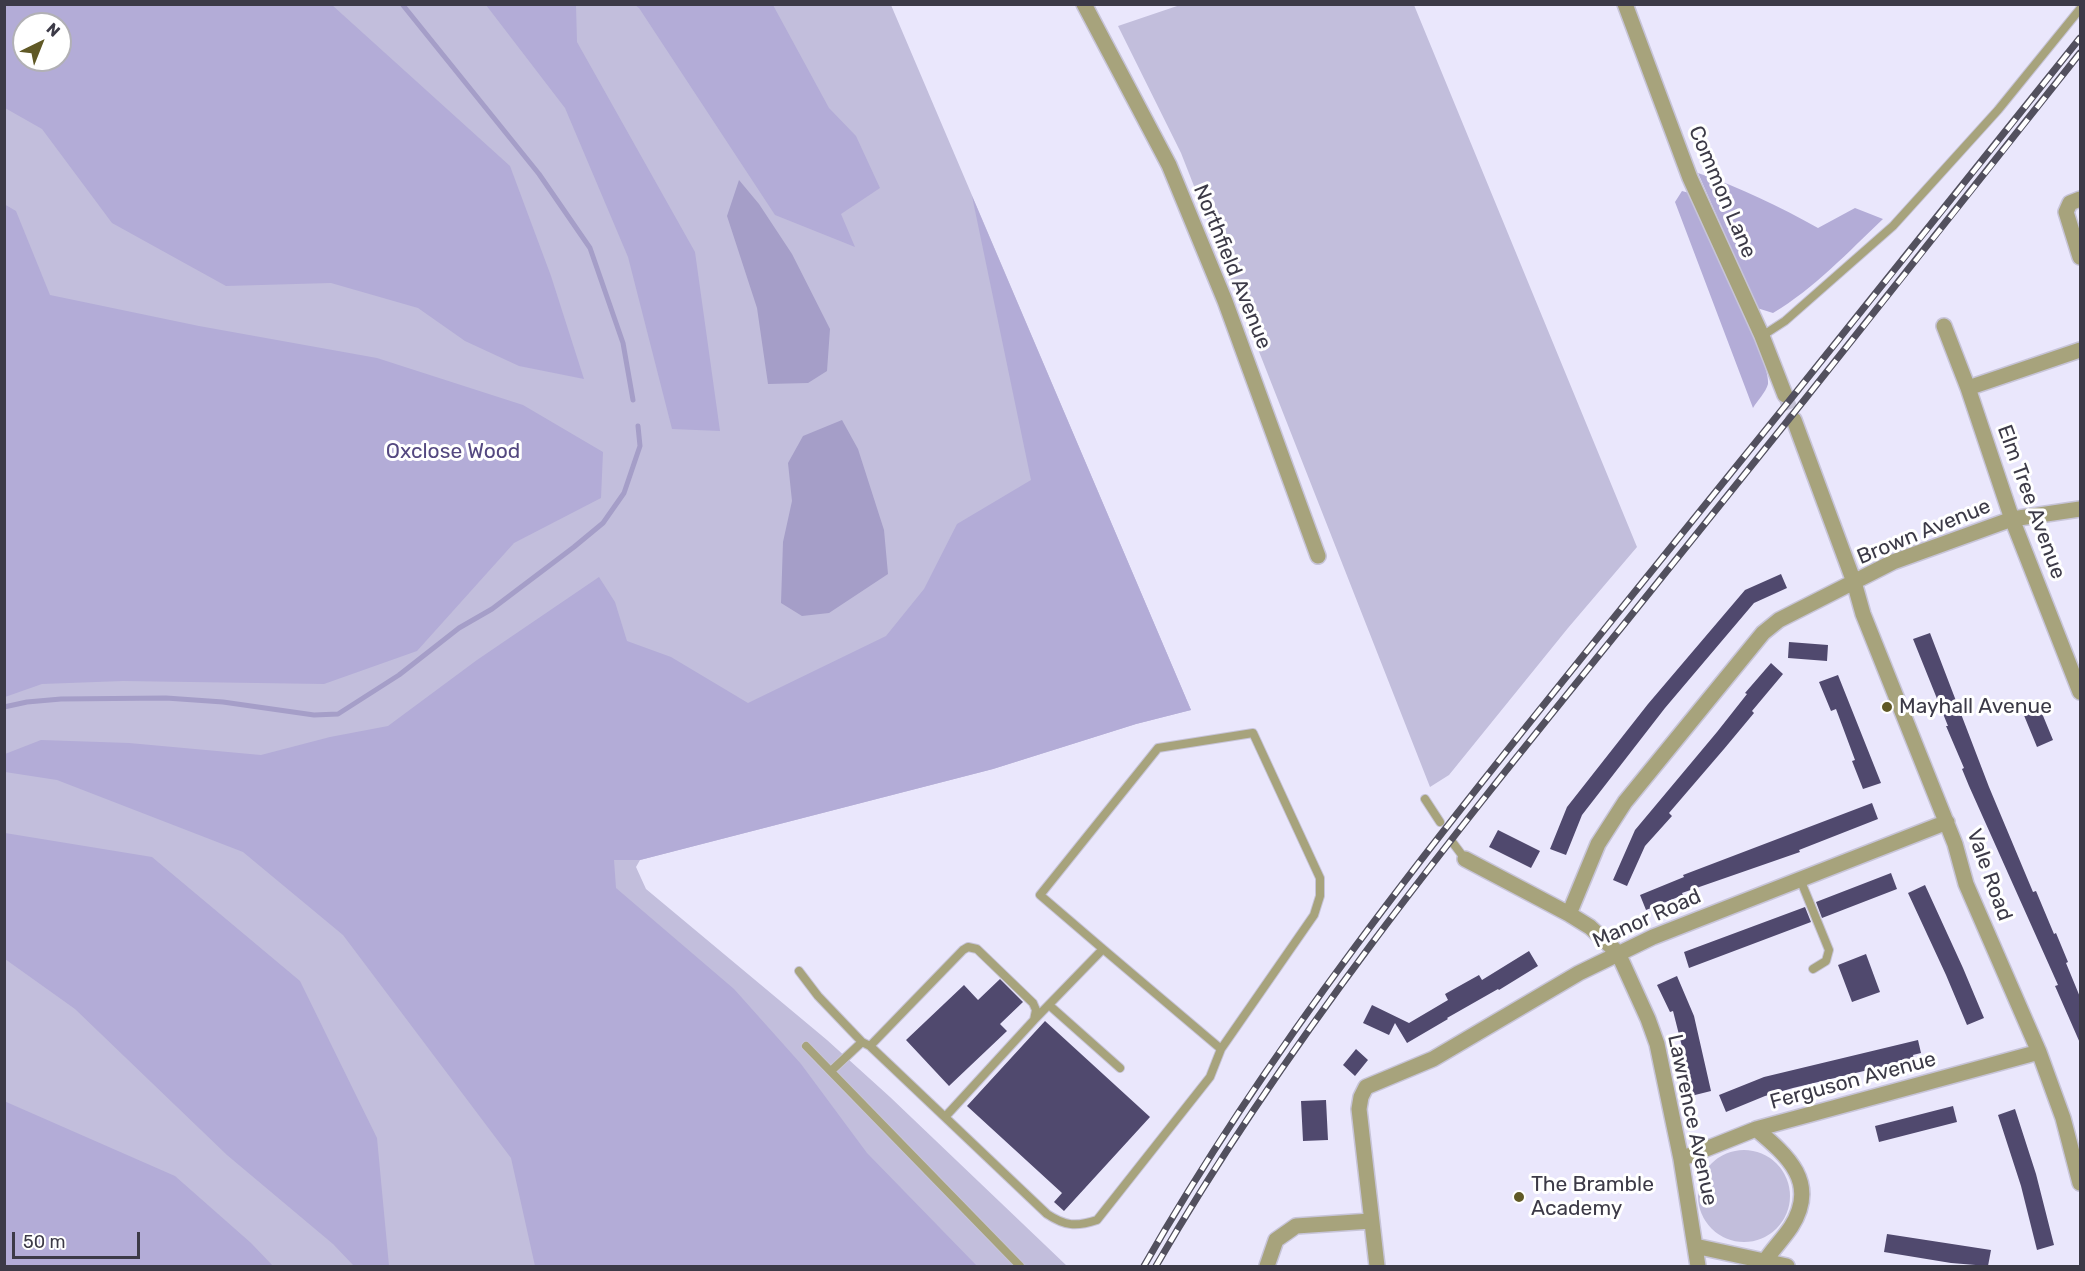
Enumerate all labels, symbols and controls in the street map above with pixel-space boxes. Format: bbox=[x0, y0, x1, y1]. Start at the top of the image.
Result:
north arrow bbox=[12, 12, 72, 72]
text: N bbox=[43, 19, 64, 41]
street label: Common Lane bbox=[1683, 122, 1761, 262]
street label: Northfield Avenue bbox=[1188, 181, 1276, 353]
street label: Elm Tree Avenue bbox=[1991, 422, 2071, 582]
park label: Oxclose Wood bbox=[386, 439, 520, 465]
street label: Brown Avenue bbox=[1854, 494, 1994, 570]
place label: Mayhall Avenue bbox=[1899, 694, 2052, 720]
marker: Mayhall Avenue bbox=[1880, 700, 1894, 714]
street label: Vale Road bbox=[1961, 826, 2017, 924]
street label: Manor Road bbox=[1589, 884, 1705, 954]
street label: Lawrence Avenue bbox=[1662, 1032, 1722, 1208]
street label: Ferguson Avenue bbox=[1767, 1047, 1939, 1115]
place label: The Bramble Academy bbox=[1531, 1172, 1654, 1222]
marker: The Bramble Academy bbox=[1512, 1190, 1526, 1204]
scale bar bbox=[15, 1220, 142, 1258]
text: 50 m bbox=[23, 1231, 66, 1253]

